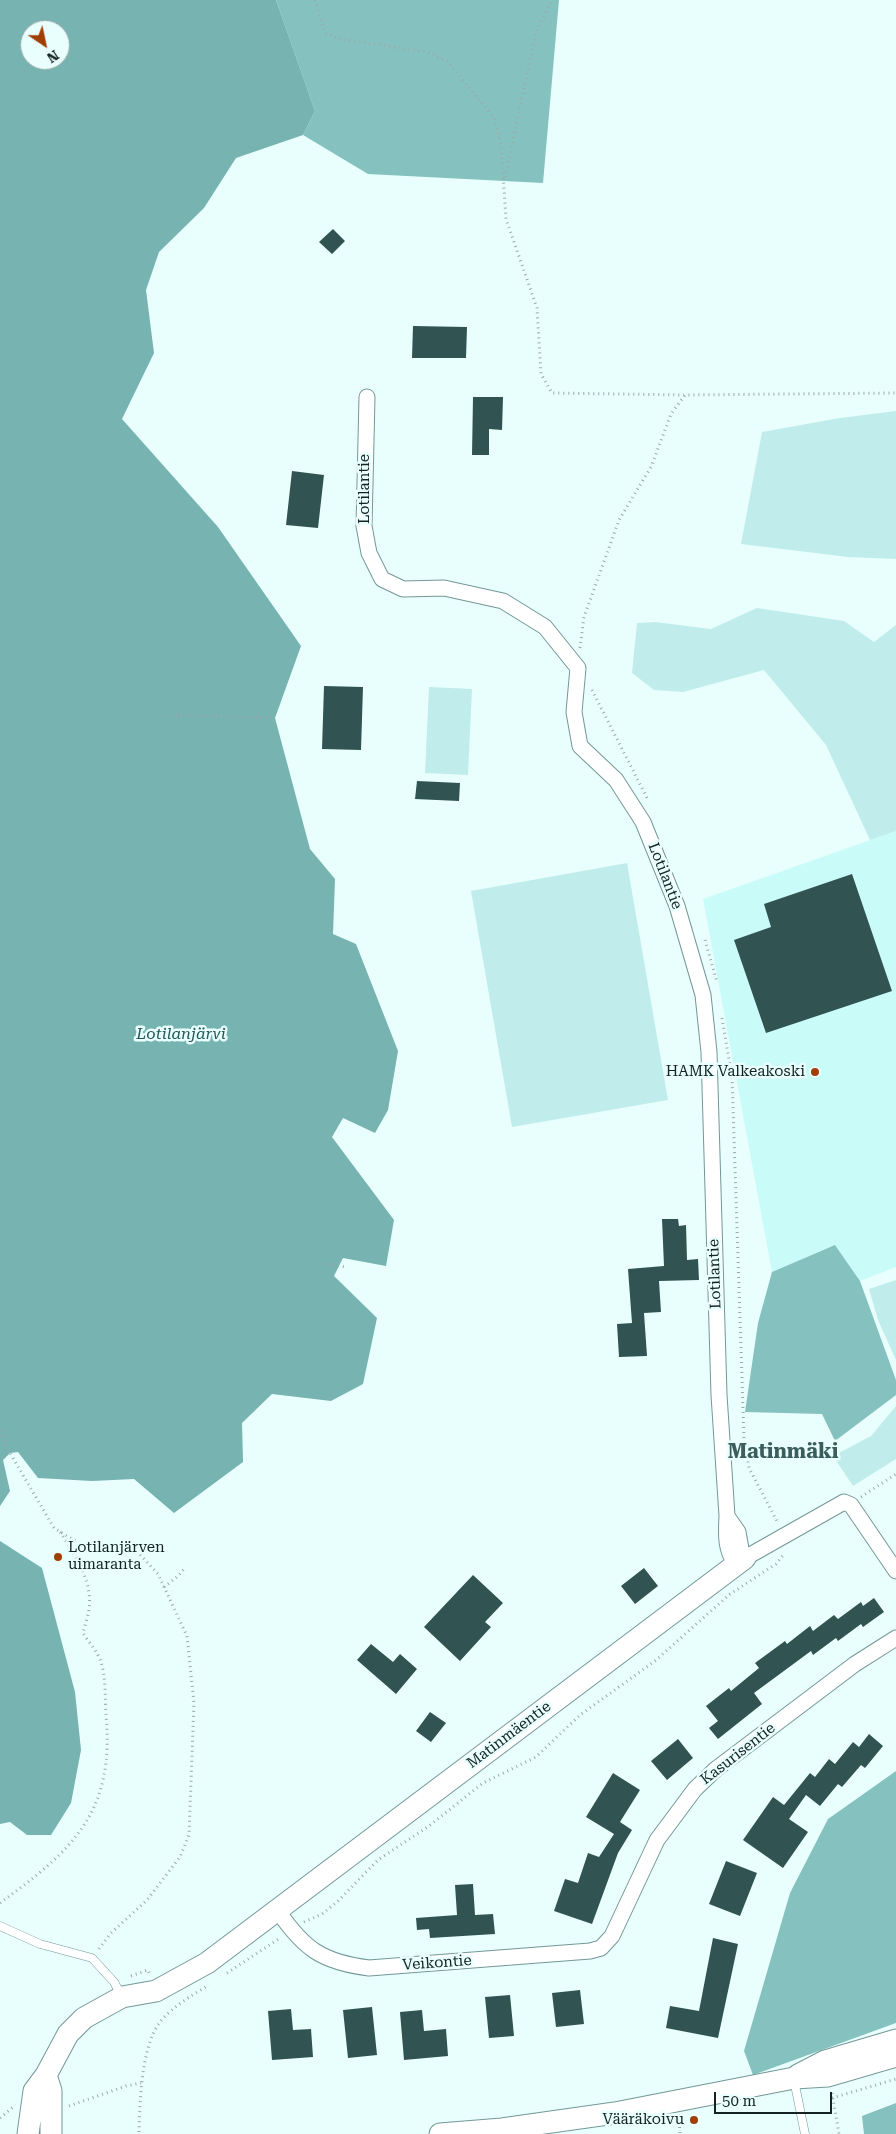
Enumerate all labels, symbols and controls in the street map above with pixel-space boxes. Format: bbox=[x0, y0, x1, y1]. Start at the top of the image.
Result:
north arrow bbox=[20, 20, 70, 70]
text: N bbox=[44, 47, 62, 66]
street label: Lotilantie bbox=[356, 454, 374, 524]
street label: Lotilantie bbox=[644, 840, 686, 912]
water label: Lotilanjärvi bbox=[136, 1024, 226, 1044]
place label: HAMK Valkeakoski bbox=[666, 1063, 805, 1081]
marker: HAMK Valkeakoski bbox=[809, 1066, 821, 1078]
street label: Lotilantie bbox=[705, 1239, 725, 1309]
district label: Matinmäki bbox=[728, 1440, 838, 1464]
place label: Lotilanjärven uimaranta bbox=[68, 1539, 165, 1574]
marker: Lotilanjärven uimaranta bbox=[52, 1551, 64, 1563]
street label: Matinmäentie bbox=[464, 1698, 554, 1772]
street label: Kasurisentie bbox=[697, 1719, 779, 1789]
street label: Veikontie bbox=[402, 1952, 472, 1974]
scale bar bbox=[716, 2082, 834, 2114]
text: 50 m bbox=[722, 2092, 756, 2110]
place label: Vääräkoivu bbox=[602, 2111, 684, 2129]
marker: Vääräkoivu bbox=[688, 2114, 700, 2126]

